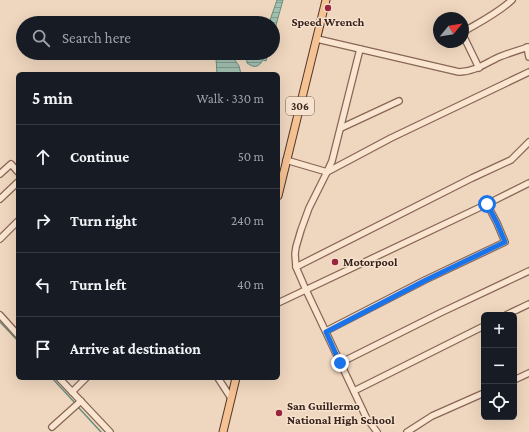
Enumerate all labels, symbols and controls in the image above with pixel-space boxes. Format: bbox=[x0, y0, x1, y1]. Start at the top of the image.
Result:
marker: Speed Wrench bbox=[323, 3, 333, 13]
north arrow bbox=[433, 12, 469, 48]
place label: Speed Wrench bbox=[291, 15, 365, 29]
search box bbox=[16, 16, 280, 60]
icon: search bbox=[30, 27, 52, 49]
text: Search here bbox=[62, 30, 131, 46]
text: 5 min bbox=[32, 89, 73, 108]
text: Walk · 330 m bbox=[196, 91, 264, 106]
road number: 306 bbox=[286, 97, 314, 115]
icon: ahead bbox=[32, 146, 54, 168]
text: Continue bbox=[70, 149, 129, 165]
text: 50 m bbox=[238, 149, 264, 164]
route start bbox=[478, 195, 496, 213]
icon: right bbox=[32, 210, 54, 232]
text: Turn right bbox=[70, 213, 137, 229]
text: 240 m bbox=[231, 213, 264, 228]
place label: Motorpool bbox=[343, 255, 398, 269]
marker: Motorpool bbox=[330, 257, 340, 267]
icon: left bbox=[32, 274, 54, 296]
text: Turn left bbox=[70, 277, 126, 293]
text: 40 m bbox=[237, 277, 264, 292]
map controls bbox=[481, 312, 517, 420]
button: + bbox=[481, 312, 517, 348]
icon: arrive bbox=[32, 338, 54, 360]
text: Arrive at destination bbox=[70, 341, 201, 357]
button: − bbox=[481, 348, 517, 384]
route end bbox=[331, 354, 349, 372]
button: locate bbox=[481, 384, 517, 420]
place label: San Guillermo National High School bbox=[287, 399, 395, 427]
marker: San Guillermo National High School bbox=[274, 408, 284, 418]

